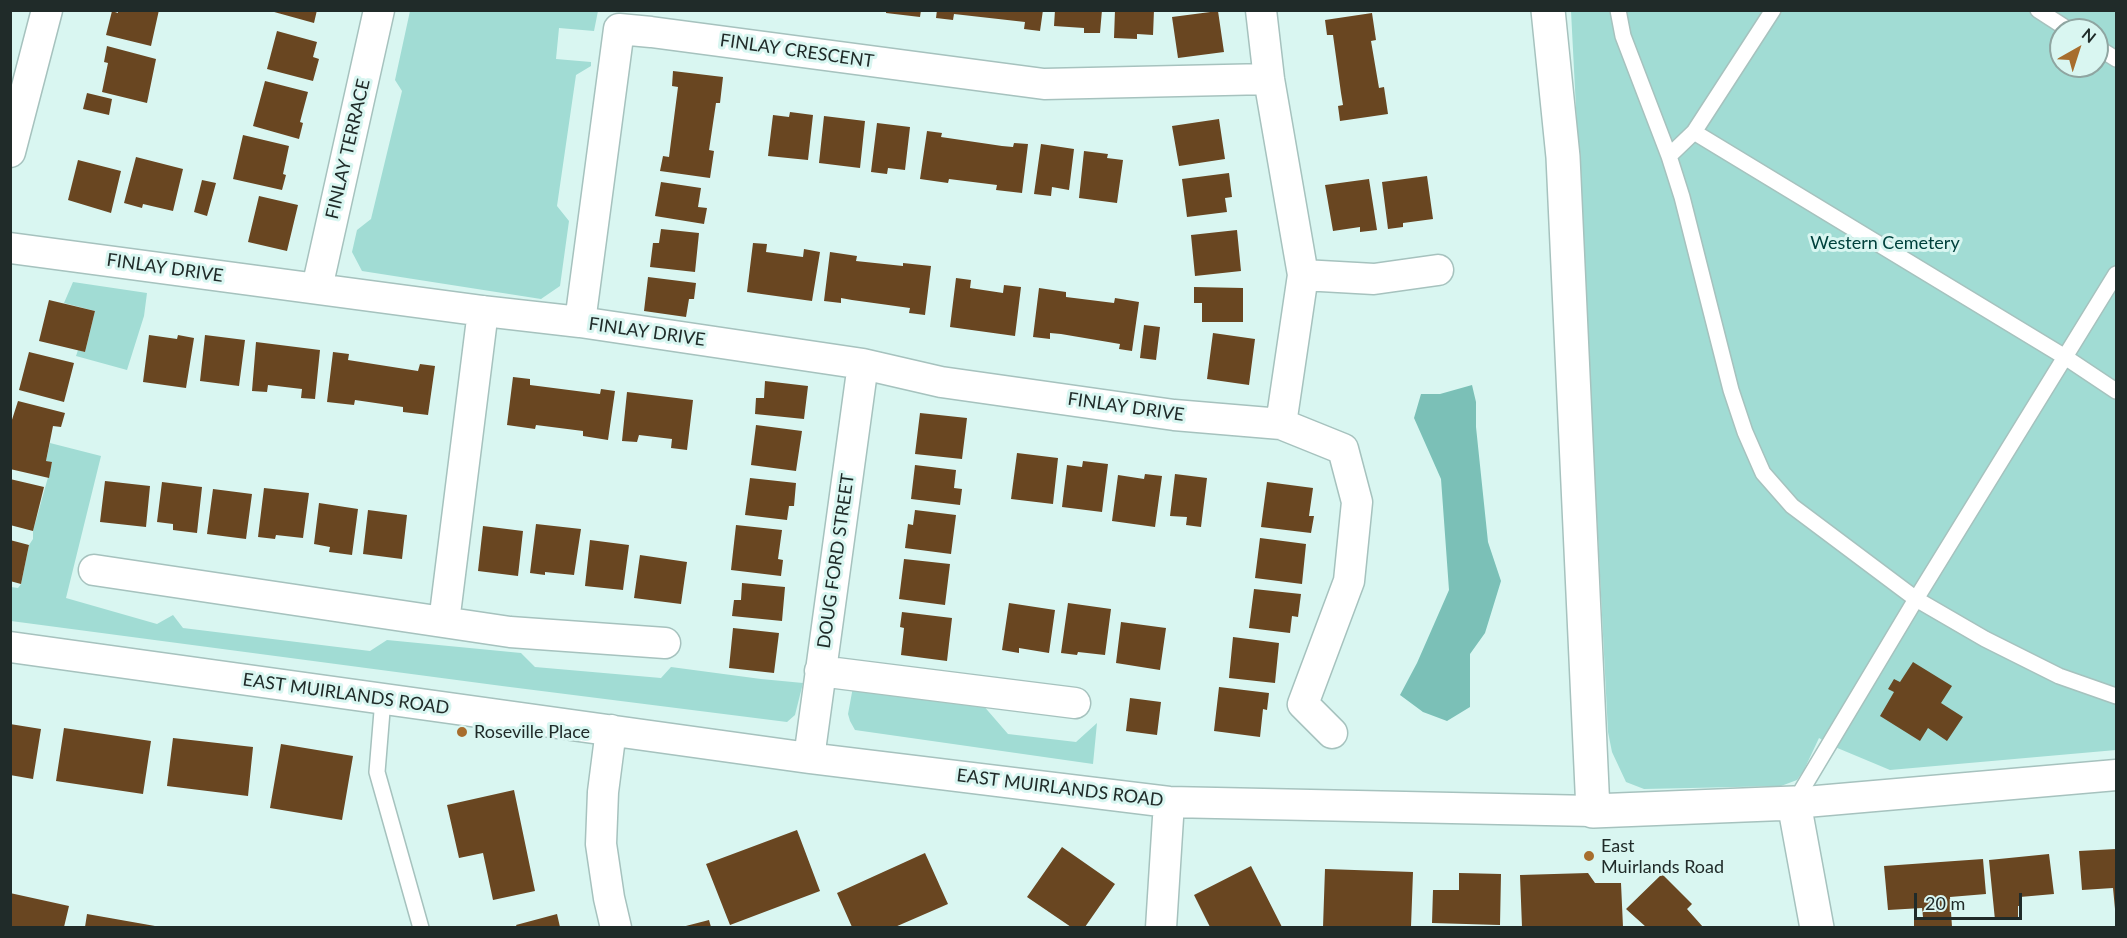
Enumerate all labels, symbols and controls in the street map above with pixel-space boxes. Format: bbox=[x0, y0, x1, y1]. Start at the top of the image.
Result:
north arrow bbox=[2049, 18, 2109, 78]
text: N bbox=[2079, 24, 2100, 46]
street label: FINLAY CRESCENT bbox=[719, 30, 875, 72]
street label: FINLAY TERRACE bbox=[321, 77, 375, 221]
park label: Western Cemetery bbox=[1810, 232, 1960, 254]
street label: FINLAY DRIVE bbox=[105, 249, 225, 287]
street label: FINLAY DRIVE bbox=[587, 313, 707, 351]
street label: FINLAY DRIVE bbox=[1066, 388, 1186, 426]
street label: DOUG FORD STREET bbox=[813, 472, 859, 650]
street label: EAST MUIRLANDS ROAD bbox=[241, 669, 451, 719]
place label: Roseville Place bbox=[474, 721, 590, 743]
marker: Roseville Place bbox=[455, 725, 469, 739]
street label: EAST MUIRLANDS ROAD bbox=[955, 765, 1165, 811]
place label: East Muirlands Road bbox=[1601, 835, 1724, 878]
marker: East Muirlands Road bbox=[1582, 849, 1596, 863]
scale bar bbox=[1917, 881, 2025, 919]
text: 20 m bbox=[1925, 892, 1965, 914]

